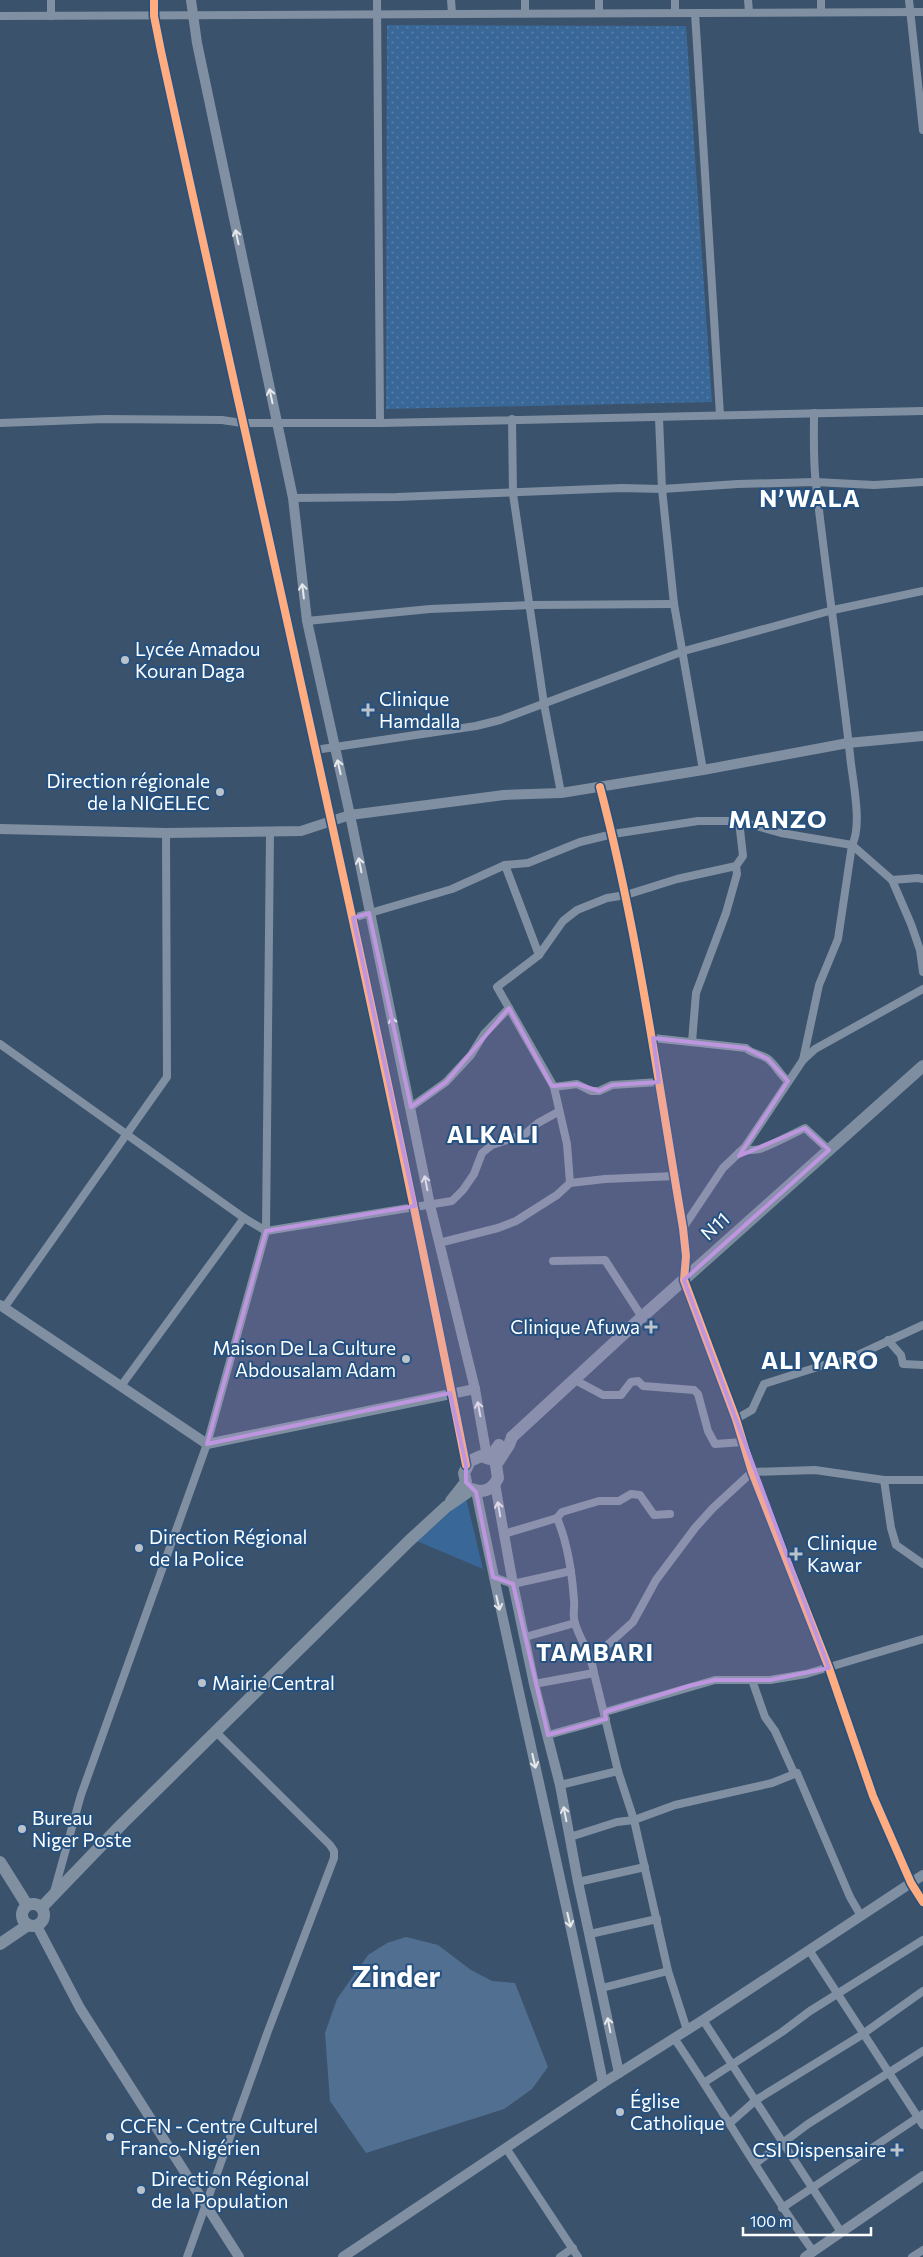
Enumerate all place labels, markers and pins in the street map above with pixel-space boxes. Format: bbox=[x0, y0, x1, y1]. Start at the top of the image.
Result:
place label: Lycée Amadou Kouran Daga bbox=[135, 637, 260, 682]
marker: Lycée Amadou Kouran Daga bbox=[119, 654, 131, 666]
place label: Clinique Hamdalla bbox=[379, 687, 460, 732]
marker: Clinique Hamdalla bbox=[361, 703, 375, 717]
place label: Direction régionale de la NIGELEC bbox=[46, 769, 210, 814]
marker: Direction régionale de la NIGELEC bbox=[214, 786, 226, 798]
place label: Clinique Afuwa bbox=[510, 1315, 640, 1338]
marker: Clinique Afuwa bbox=[644, 1320, 658, 1334]
place label: Maison De La Culture Abdousalam Adam bbox=[212, 1336, 396, 1381]
marker: Maison De La Culture Abdousalam Adam bbox=[400, 1353, 412, 1365]
place label: Direction Régional de la Police bbox=[149, 1525, 307, 1570]
place label: Clinique Kawar bbox=[807, 1531, 877, 1576]
marker: Direction Régional de la Police bbox=[133, 1542, 145, 1554]
marker: Clinique Kawar bbox=[789, 1547, 803, 1561]
place label: Mairie Central bbox=[212, 1671, 335, 1694]
marker: Mairie Central bbox=[196, 1677, 208, 1689]
place label: Bureau Niger Poste bbox=[32, 1806, 132, 1851]
marker: Bureau Niger Poste bbox=[16, 1823, 28, 1835]
place label: Église Catholique bbox=[630, 2089, 724, 2134]
marker: Église Catholique bbox=[614, 2106, 626, 2118]
place label: CCFN - Centre Culturel Franco-Nigérien bbox=[120, 2114, 318, 2159]
marker: CCFN - Centre Culturel Franco-Nigérien bbox=[104, 2131, 116, 2143]
place label: CSI Dispensaire bbox=[752, 2138, 886, 2161]
marker: CSI Dispensaire bbox=[890, 2143, 904, 2157]
place label: Direction Régional de la Population bbox=[151, 2167, 309, 2212]
marker: Direction Régional de la Population bbox=[135, 2184, 147, 2196]

